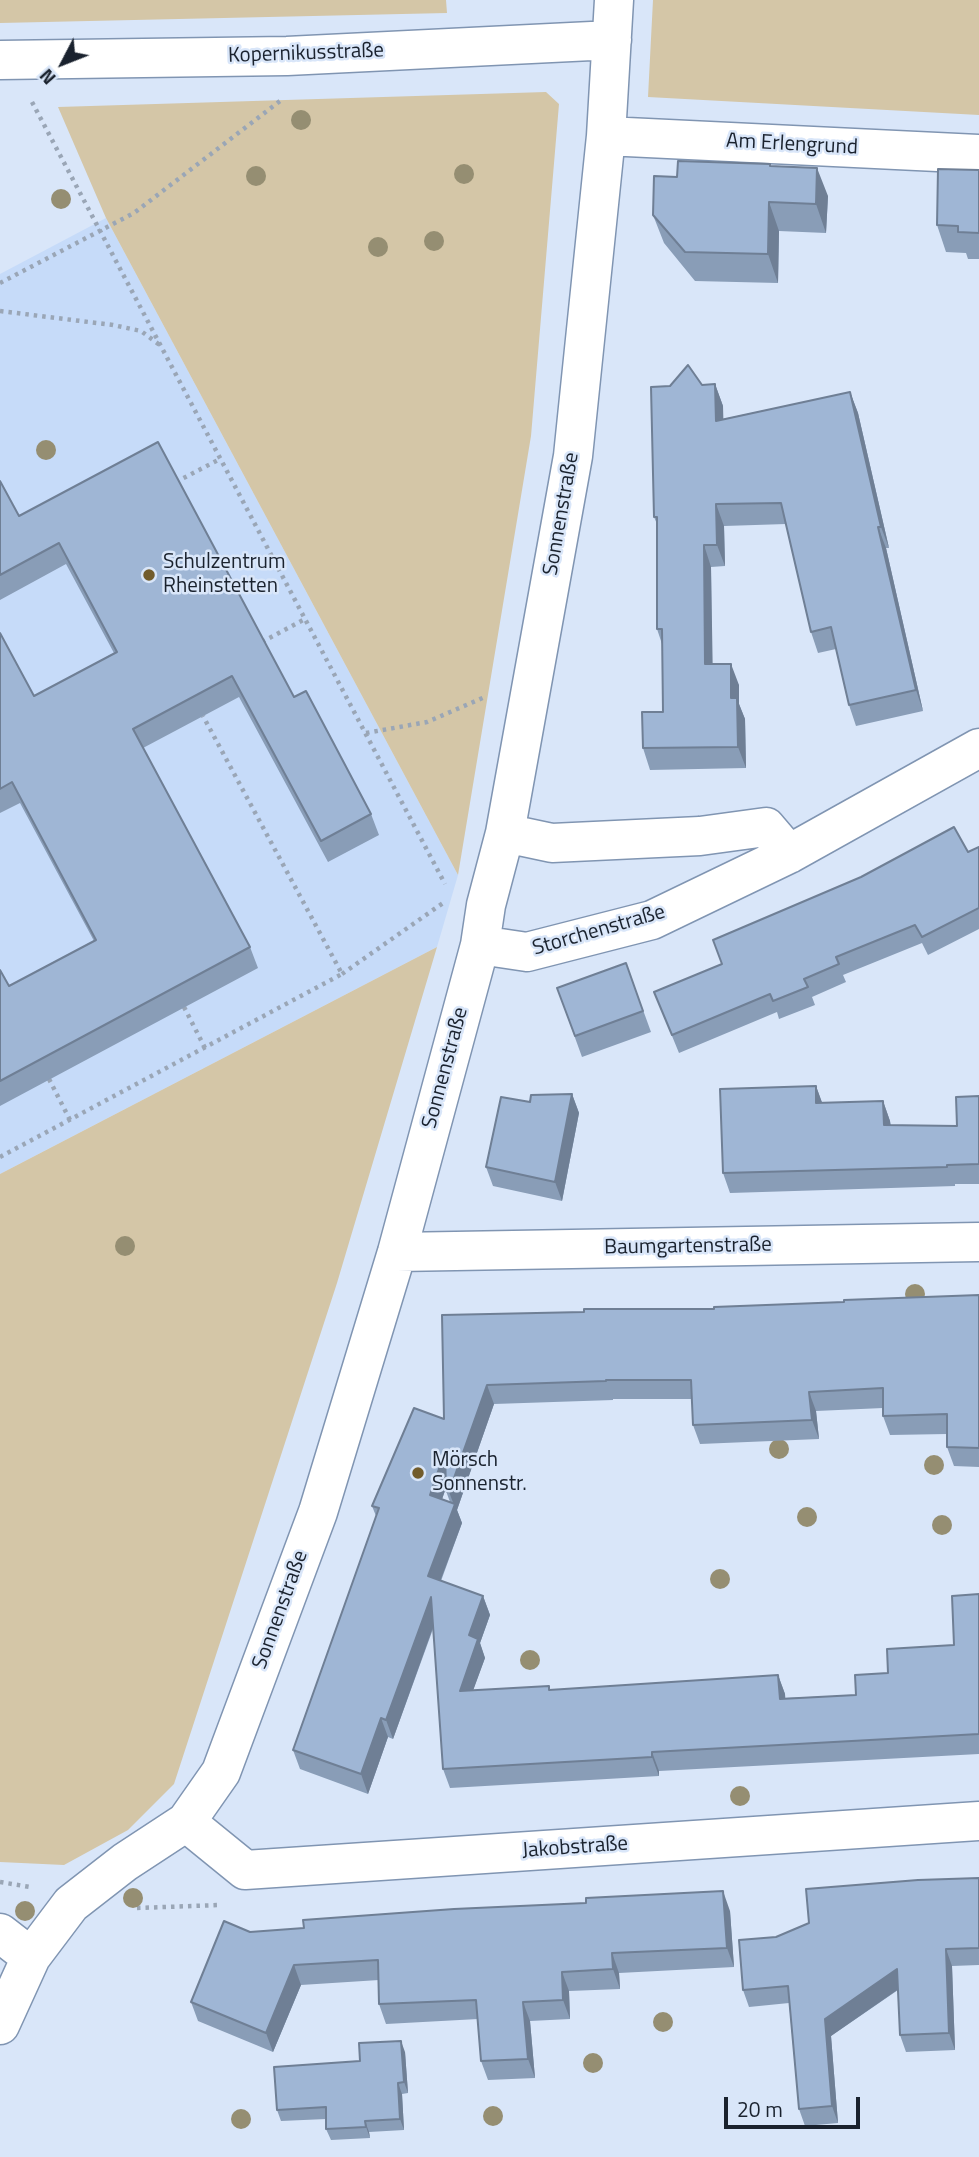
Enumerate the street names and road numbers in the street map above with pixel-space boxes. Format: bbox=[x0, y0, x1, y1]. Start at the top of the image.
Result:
street label: Kopernikusstraße bbox=[228, 39, 384, 69]
street label: Am Erlengrund bbox=[725, 129, 859, 161]
street label: Sonnenstraße bbox=[539, 451, 585, 577]
street label: Storchenstraße bbox=[530, 900, 668, 962]
street label: Sonnenstraße bbox=[418, 1005, 474, 1131]
street label: Baumgartenstraße bbox=[604, 1233, 772, 1261]
street label: Sonnenstraße bbox=[248, 1547, 314, 1673]
street label: Jakobstraße bbox=[521, 1832, 629, 1864]

